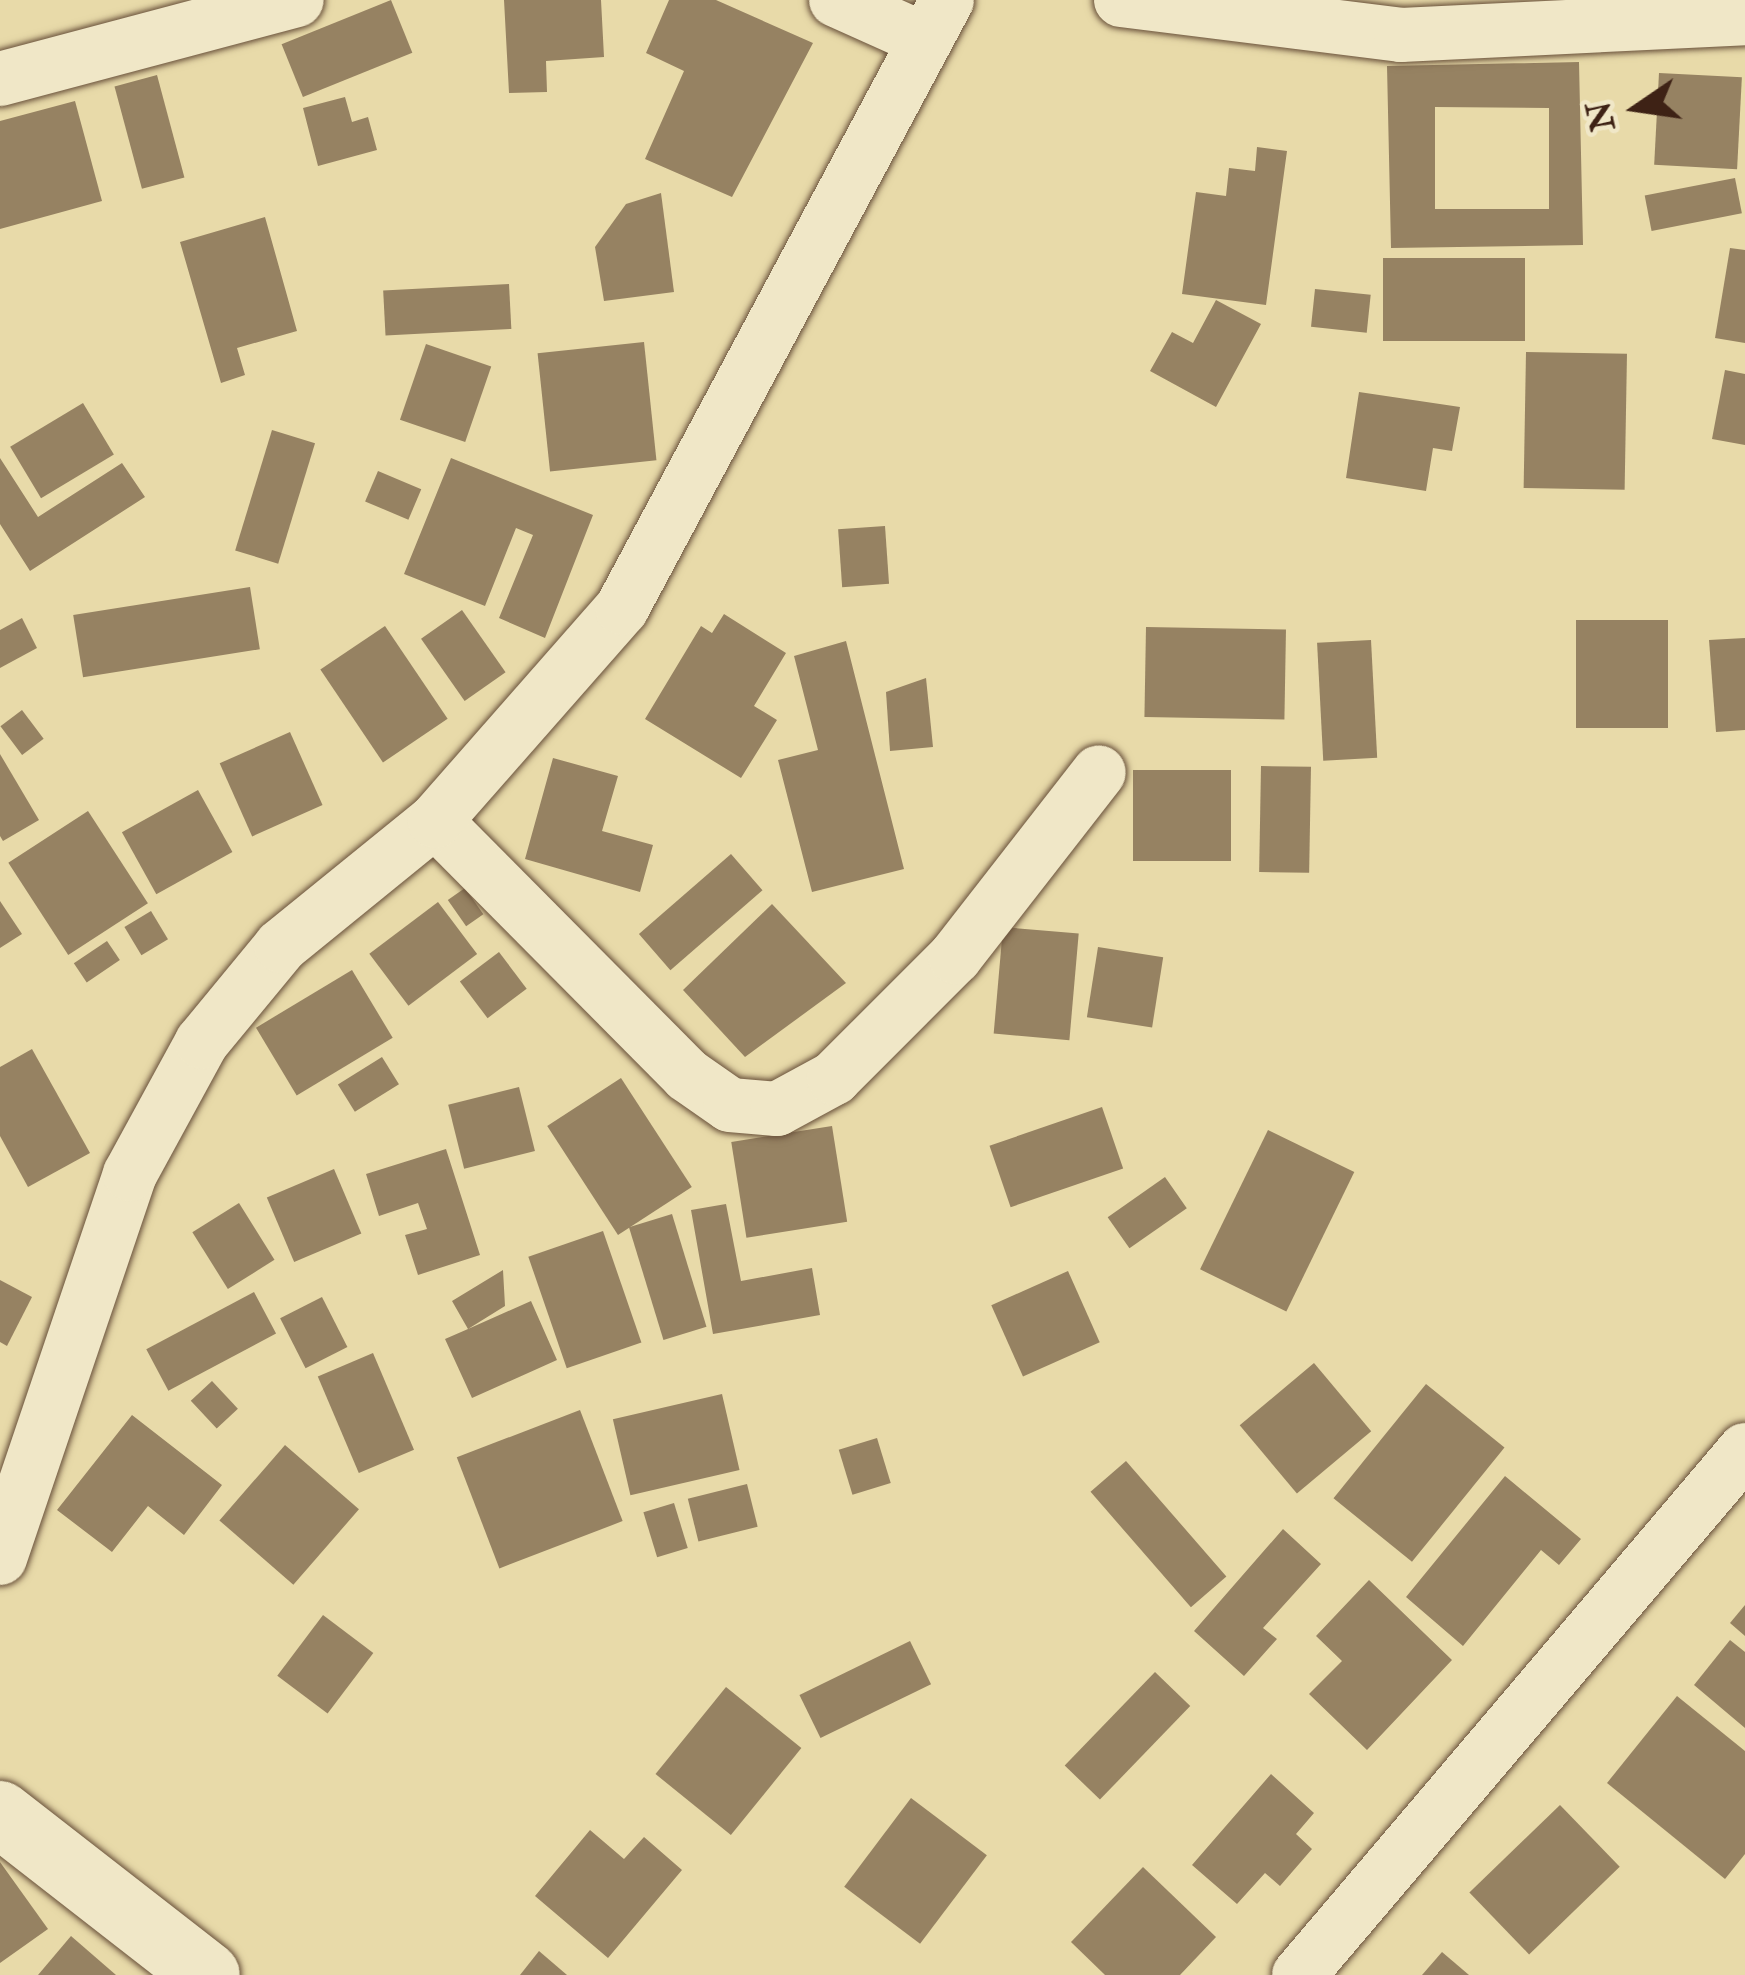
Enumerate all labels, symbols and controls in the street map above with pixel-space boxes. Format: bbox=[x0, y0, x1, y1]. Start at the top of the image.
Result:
north arrow bbox=[1577, 48, 1697, 168]
text: N bbox=[1578, 97, 1625, 135]

